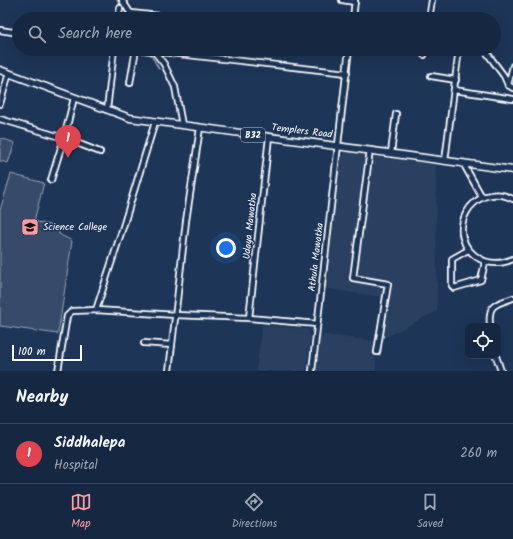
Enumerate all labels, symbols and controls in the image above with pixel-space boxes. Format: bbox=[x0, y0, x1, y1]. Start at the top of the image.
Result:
search box bbox=[12, 12, 501, 56]
text: Search here bbox=[58, 22, 132, 46]
icon: search bbox=[26, 23, 48, 45]
street label: Templers Road bbox=[271, 119, 334, 143]
pin: 1 bbox=[55, 125, 81, 158]
road number: B32 bbox=[241, 128, 265, 142]
street label: Udaya Mawatha bbox=[239, 192, 261, 260]
school or university icon: Science College bbox=[20, 217, 40, 237]
place label: Science College bbox=[43, 219, 108, 235]
street label: Athula Mawatha bbox=[304, 221, 328, 292]
your location bbox=[216, 238, 236, 258]
map controls bbox=[465, 323, 501, 359]
button: locate bbox=[465, 323, 501, 359]
scale bar bbox=[12, 343, 82, 362]
text: 100 m bbox=[18, 343, 46, 361]
text: Nearby bbox=[16, 384, 68, 411]
text: Siddhalepa bbox=[54, 431, 125, 455]
text: 1 bbox=[27, 443, 31, 464]
text: 260 m bbox=[460, 443, 497, 464]
text: Hospital bbox=[54, 455, 98, 476]
tab: Map bbox=[70, 491, 92, 533]
tab: Directions bbox=[232, 491, 277, 533]
tab: Saved bbox=[417, 491, 443, 533]

